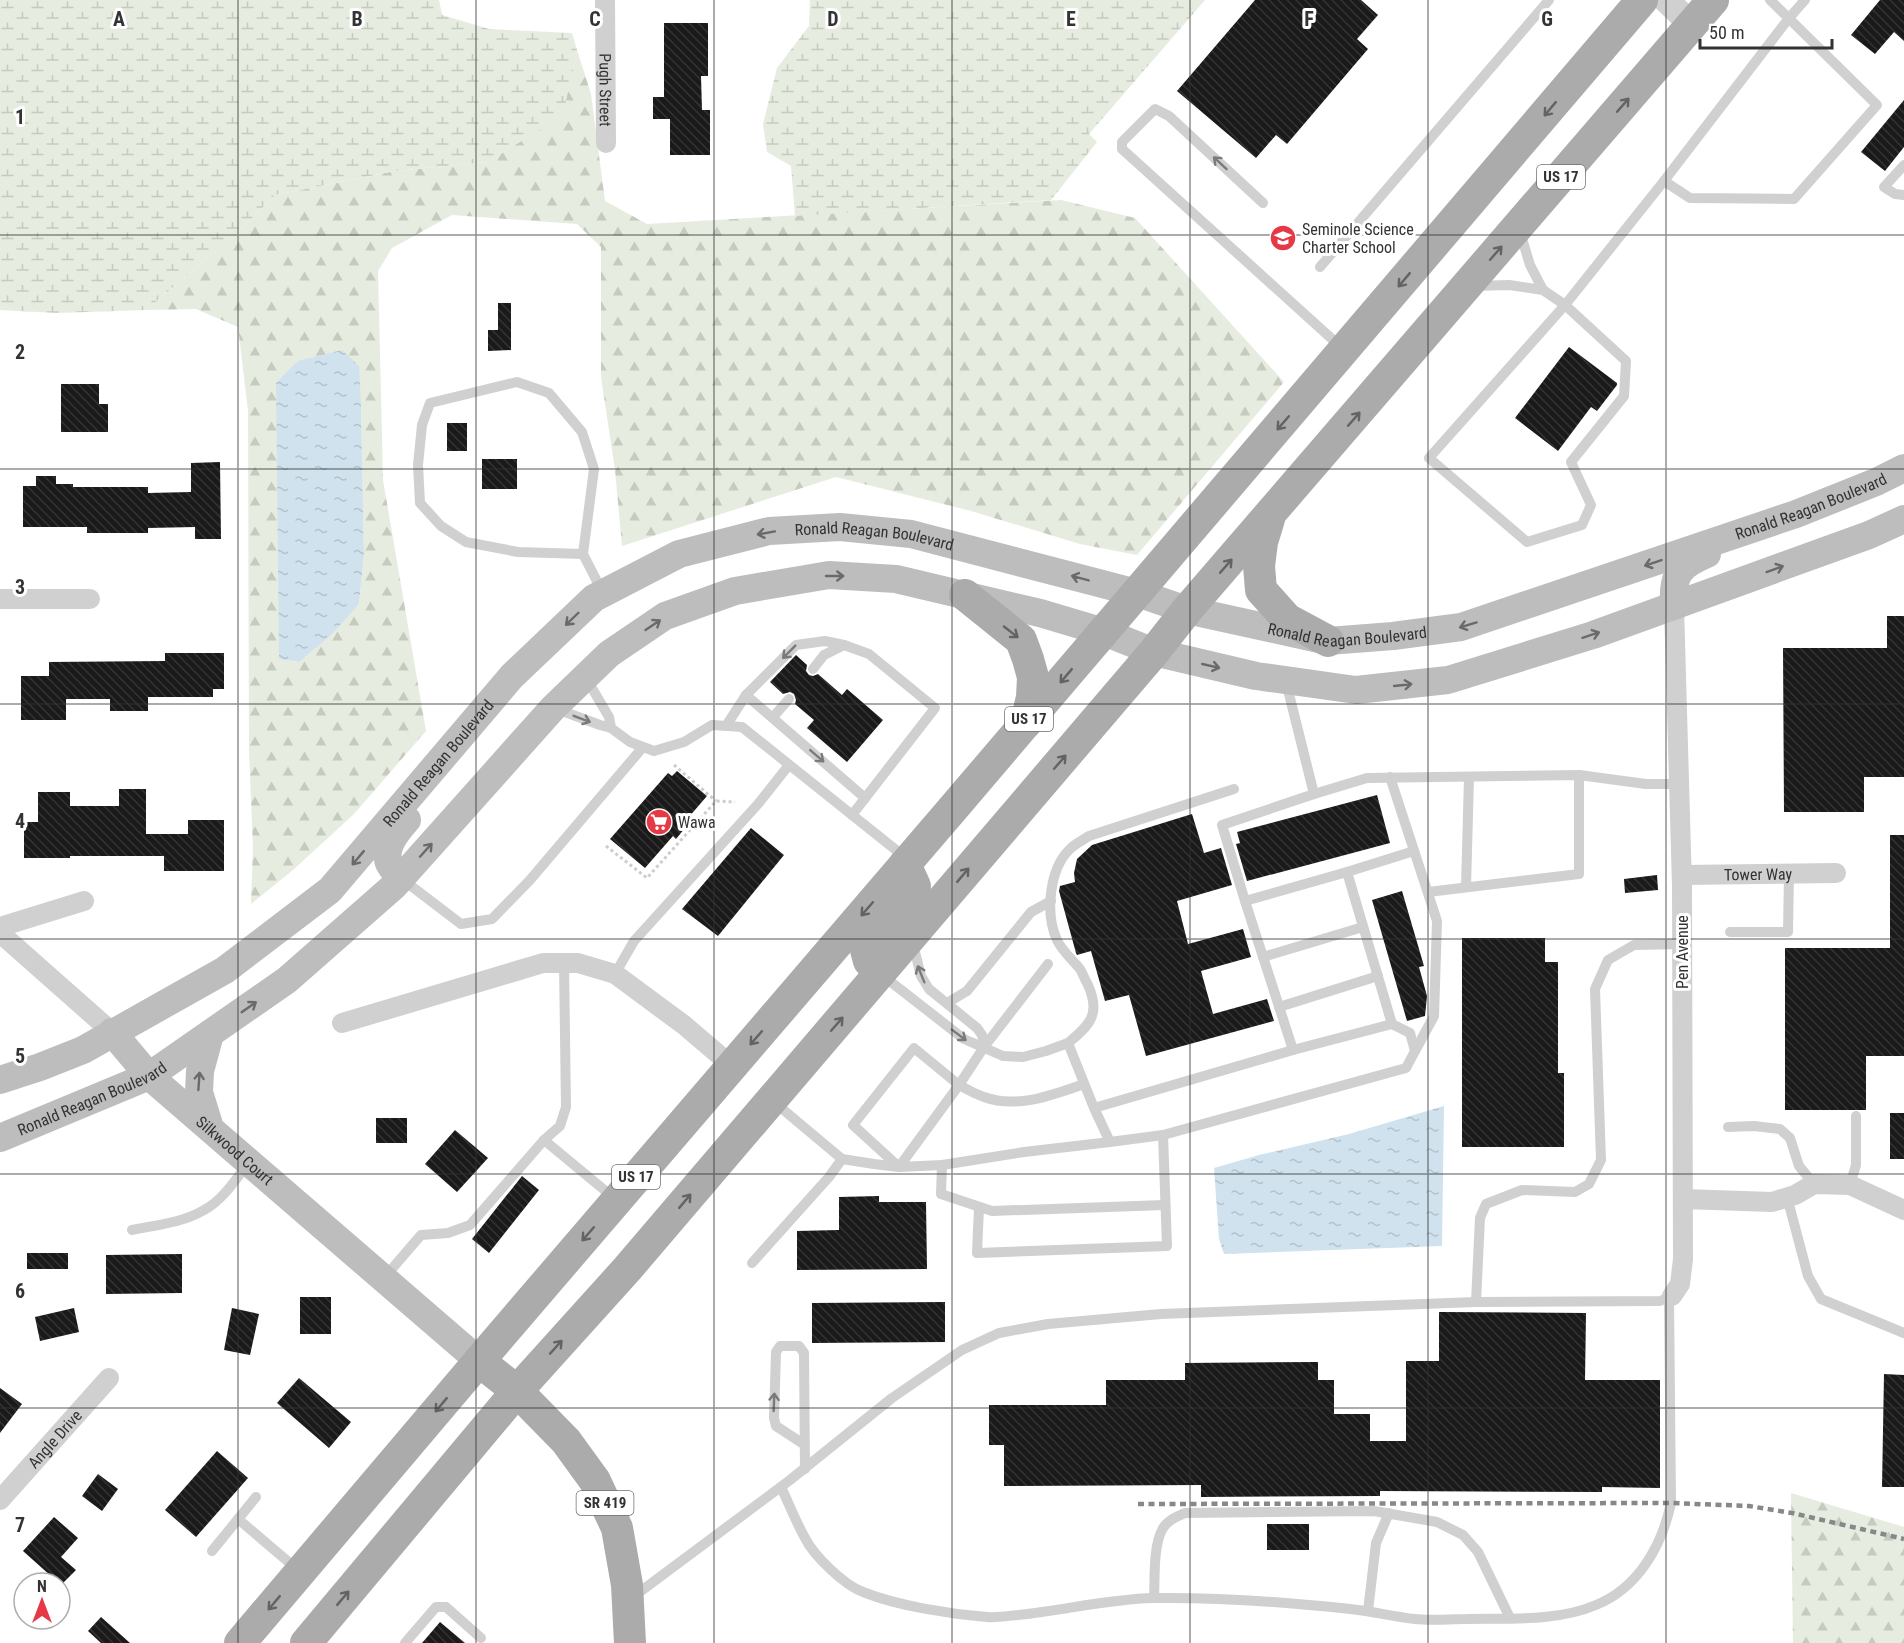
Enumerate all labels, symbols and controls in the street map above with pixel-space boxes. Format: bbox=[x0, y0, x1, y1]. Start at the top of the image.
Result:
text: A bbox=[113, 7, 125, 31]
text: B bbox=[351, 7, 363, 31]
text: C bbox=[589, 7, 601, 31]
text: D bbox=[827, 7, 839, 31]
text: E bbox=[1066, 7, 1076, 31]
text: F bbox=[1304, 7, 1314, 31]
text: G bbox=[1541, 7, 1553, 31]
scale bar bbox=[1700, 12, 1832, 50]
text: 50 m bbox=[1709, 22, 1744, 43]
street label: Pugh Street bbox=[596, 53, 615, 127]
one-way arrow bbox=[1616, 98, 1630, 113]
one-way arrow bbox=[1543, 101, 1556, 117]
text: 1 bbox=[15, 105, 25, 129]
one-way arrow bbox=[1213, 156, 1228, 170]
road number: US 17 bbox=[1537, 165, 1585, 189]
place label: Seminole Science Charter School bbox=[1302, 220, 1414, 257]
school or university icon: Seminole Science Charter School bbox=[1268, 223, 1298, 253]
one-way arrow bbox=[1489, 246, 1503, 261]
one-way arrow bbox=[1397, 272, 1410, 288]
text: 2 bbox=[15, 340, 25, 364]
one-way arrow bbox=[1347, 411, 1360, 427]
one-way arrow bbox=[1276, 415, 1290, 430]
street label: Ronald Reagan Boulevard bbox=[1733, 469, 1890, 543]
street label: Ronald Reagan Boulevard bbox=[794, 517, 956, 554]
one-way arrow bbox=[756, 528, 776, 539]
one-way arrow bbox=[1644, 558, 1663, 569]
one-way arrow bbox=[1219, 559, 1233, 574]
one-way arrow bbox=[1765, 563, 1783, 574]
one-way arrow bbox=[824, 570, 844, 582]
one-way arrow bbox=[1071, 572, 1090, 583]
text: 3 bbox=[15, 575, 25, 599]
one-way arrow bbox=[564, 612, 579, 626]
one-way arrow bbox=[644, 618, 661, 631]
street label: Ronald Reagan Boulevard bbox=[1266, 619, 1428, 651]
one-way arrow bbox=[1459, 620, 1478, 631]
one-way arrow bbox=[1003, 625, 1019, 638]
one-way arrow bbox=[1581, 629, 1600, 640]
one-way arrow bbox=[782, 645, 796, 660]
one-way arrow bbox=[1201, 660, 1220, 672]
one-way arrow bbox=[1059, 668, 1073, 683]
one-way arrow bbox=[1393, 679, 1413, 690]
street label: Ronald Reagan Boulevard bbox=[379, 696, 497, 830]
road number: US 17 bbox=[1005, 707, 1053, 731]
one-way arrow bbox=[572, 714, 591, 725]
one-way arrow bbox=[809, 749, 824, 763]
one-way arrow bbox=[1053, 755, 1067, 770]
supermarket icon: Wawa bbox=[644, 807, 674, 837]
text: 4 bbox=[15, 809, 25, 833]
place label: Wawa bbox=[678, 813, 716, 832]
one-way arrow bbox=[419, 843, 433, 858]
one-way arrow bbox=[351, 850, 364, 866]
street label: Tower Way bbox=[1724, 864, 1793, 884]
one-way arrow bbox=[956, 868, 970, 883]
one-way arrow bbox=[860, 901, 874, 916]
street label: Pen Avenue bbox=[1673, 915, 1692, 989]
one-way arrow bbox=[915, 965, 926, 983]
one-way arrow bbox=[240, 1001, 257, 1013]
one-way arrow bbox=[830, 1017, 844, 1032]
one-way arrow bbox=[951, 1029, 967, 1041]
one-way arrow bbox=[749, 1030, 763, 1045]
text: 5 bbox=[15, 1044, 25, 1068]
street label: Ronald Reagan Boulevard bbox=[15, 1057, 170, 1139]
one-way arrow bbox=[194, 1072, 205, 1092]
street label: Silkwood Court bbox=[192, 1112, 278, 1189]
road number: US 17 bbox=[612, 1165, 660, 1189]
one-way arrow bbox=[679, 1193, 692, 1209]
one-way arrow bbox=[581, 1226, 595, 1241]
text: 6 bbox=[15, 1279, 25, 1303]
one-way arrow bbox=[549, 1340, 563, 1355]
one-way arrow bbox=[768, 1392, 780, 1412]
one-way arrow bbox=[435, 1397, 448, 1413]
street label: Angle Drive bbox=[24, 1406, 86, 1472]
road number: SR 419 bbox=[576, 1491, 634, 1515]
text: 7 bbox=[15, 1513, 25, 1537]
north arrow bbox=[12, 1571, 72, 1631]
text: N bbox=[37, 1577, 47, 1596]
one-way arrow bbox=[337, 1590, 350, 1606]
one-way arrow bbox=[268, 1595, 281, 1611]

